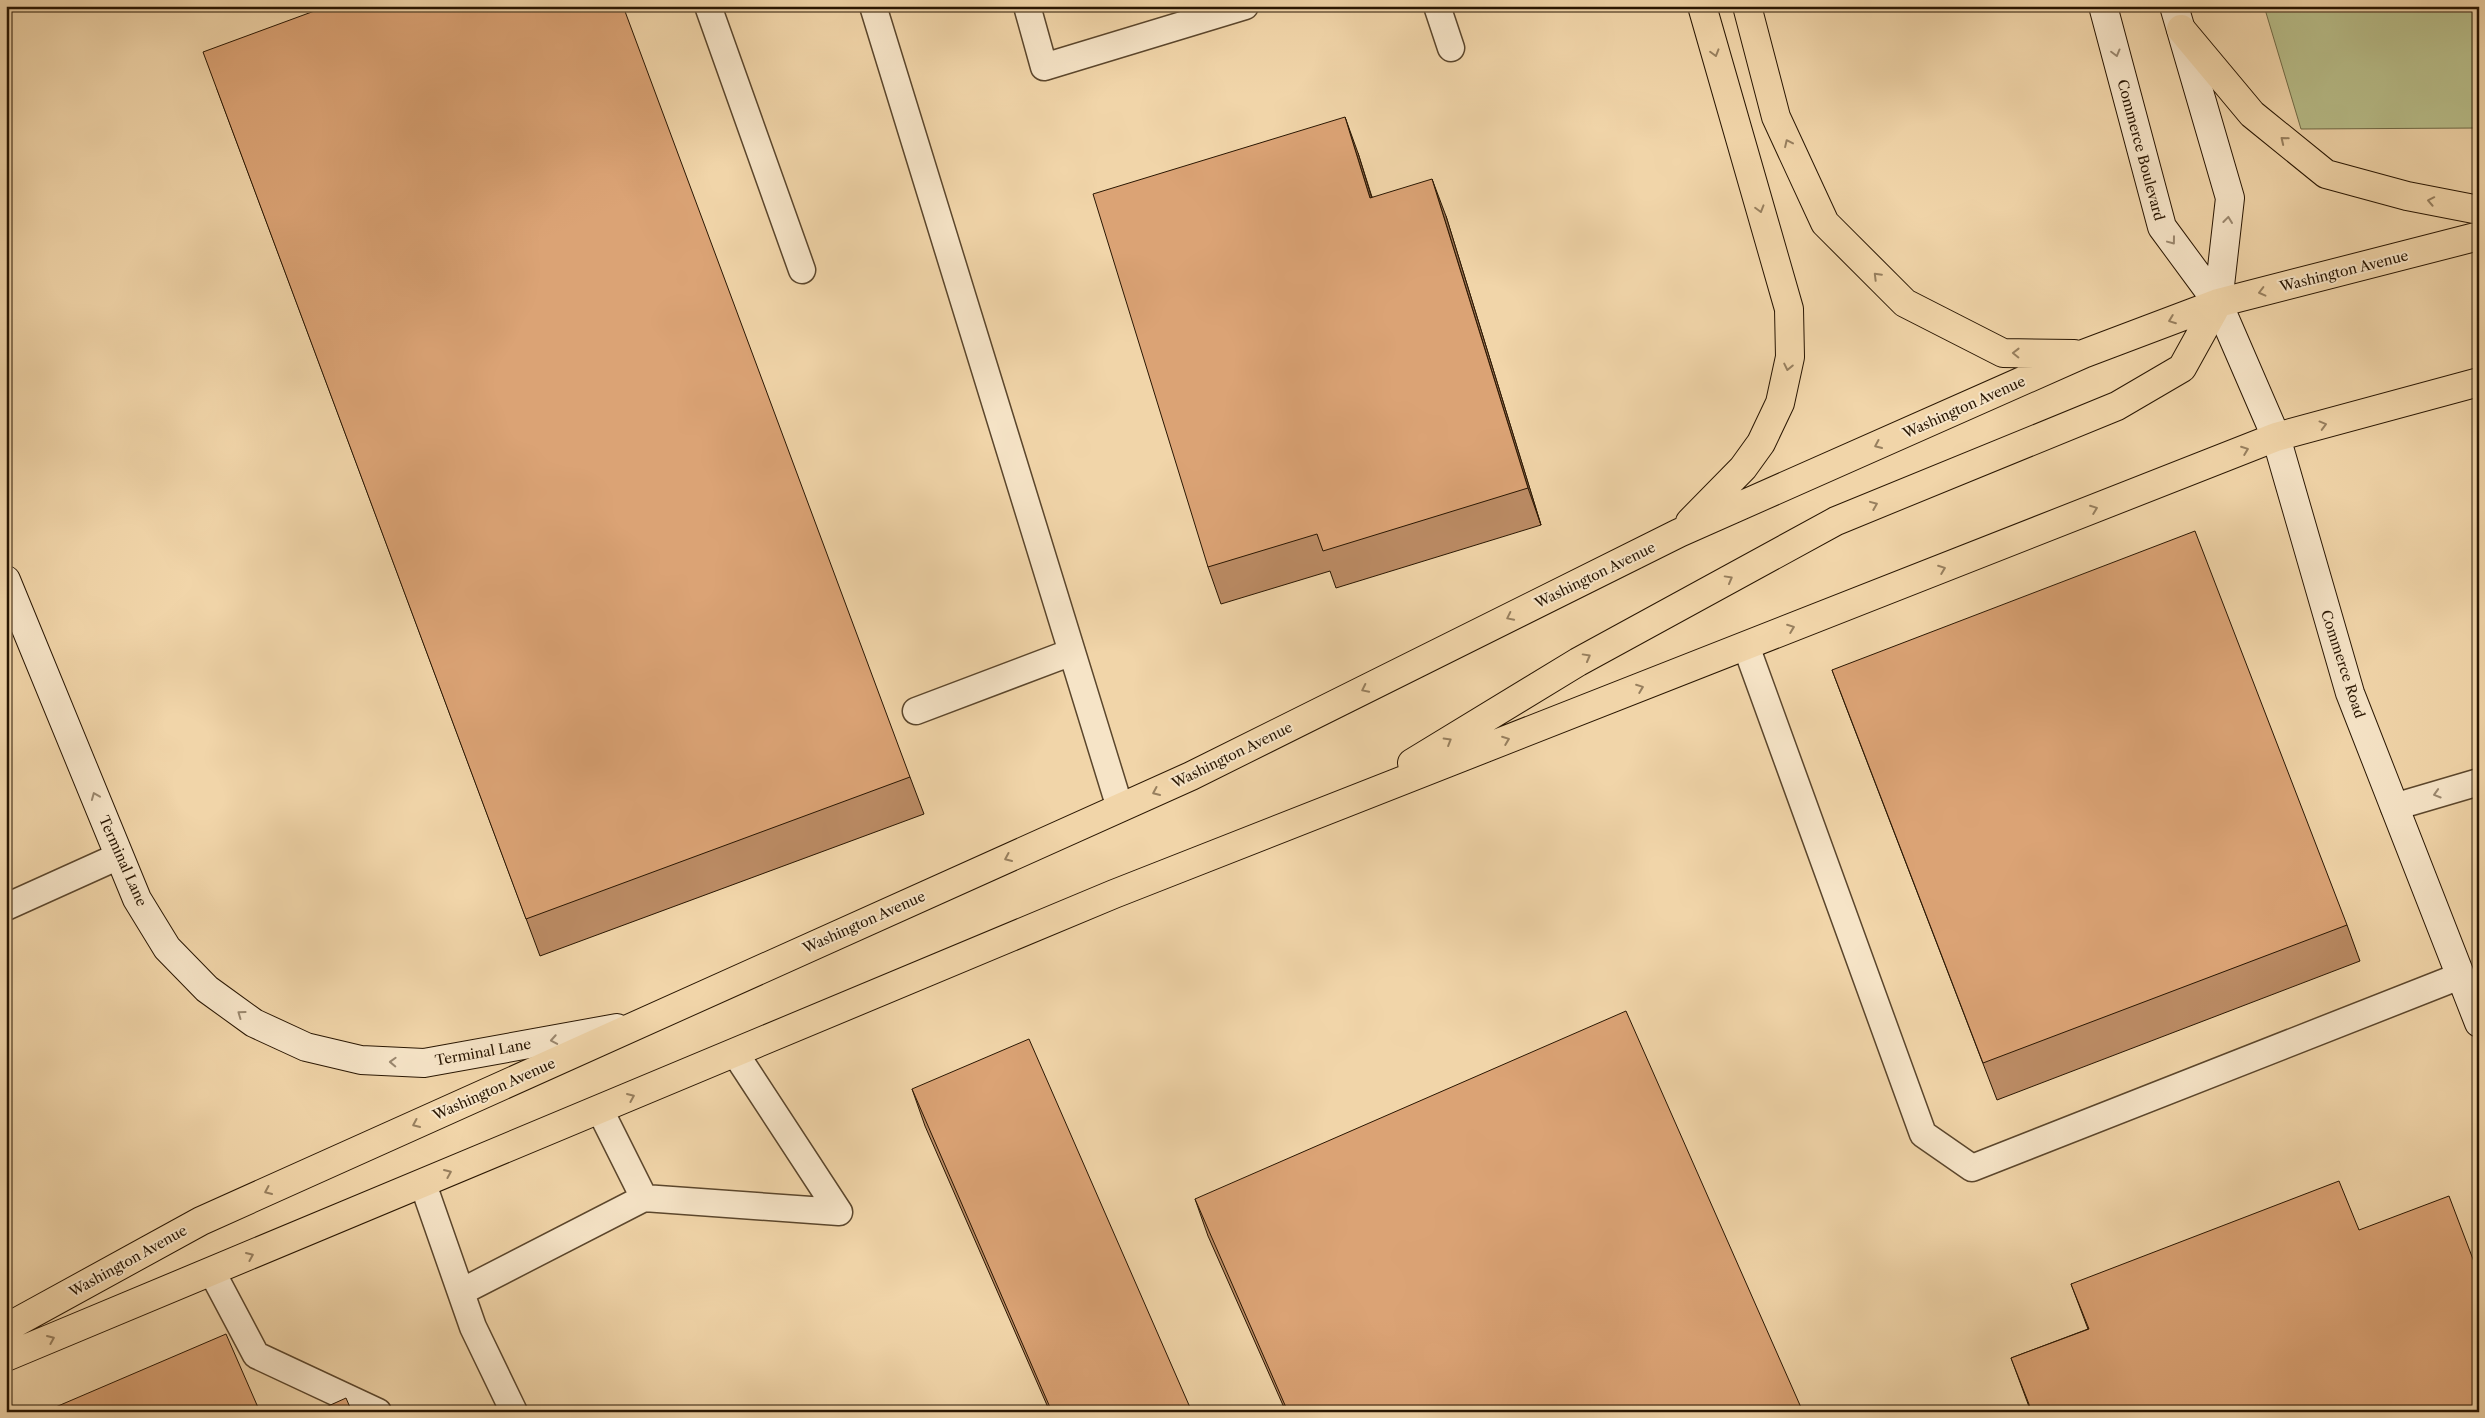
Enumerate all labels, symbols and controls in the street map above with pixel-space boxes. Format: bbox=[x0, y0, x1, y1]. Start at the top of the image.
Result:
one-way arrow bbox=[1710, 49, 1720, 57]
one-way arrow bbox=[2110, 49, 2120, 57]
street label: Commerce Boulevard bbox=[2113, 77, 2169, 223]
one-way arrow bbox=[2281, 138, 2290, 146]
one-way arrow bbox=[1783, 139, 1794, 148]
one-way arrow bbox=[2426, 196, 2435, 207]
one-way arrow bbox=[1755, 205, 1765, 213]
one-way arrow bbox=[2222, 215, 2233, 223]
one-way arrow bbox=[2167, 235, 2175, 244]
street label: Washington Avenue bbox=[2277, 246, 2410, 296]
one-way arrow bbox=[1874, 273, 1883, 282]
one-way arrow bbox=[2258, 286, 2266, 296]
one-way arrow bbox=[2169, 314, 2177, 324]
one-way arrow bbox=[2012, 348, 2020, 359]
one-way arrow bbox=[1783, 363, 1794, 372]
street label: Washington Avenue bbox=[1899, 372, 2028, 442]
one-way arrow bbox=[2318, 420, 2327, 430]
one-way arrow bbox=[1874, 438, 1883, 449]
one-way arrow bbox=[2240, 445, 2249, 456]
one-way arrow bbox=[1869, 501, 1878, 511]
one-way arrow bbox=[2089, 505, 2098, 515]
street label: Washington Avenue bbox=[1531, 538, 1658, 612]
one-way arrow bbox=[1938, 564, 1946, 574]
one-way arrow bbox=[1724, 575, 1733, 585]
street label: Commerce Road bbox=[2317, 608, 2369, 721]
one-way arrow bbox=[1506, 611, 1515, 621]
one-way arrow bbox=[1786, 624, 1795, 634]
one-way arrow bbox=[1582, 653, 1591, 663]
one-way arrow bbox=[1361, 683, 1370, 694]
one-way arrow bbox=[1635, 683, 1644, 694]
street label: Washington Avenue bbox=[1168, 718, 1295, 792]
one-way arrow bbox=[1501, 736, 1510, 746]
one-way arrow bbox=[1442, 738, 1451, 748]
one-way arrow bbox=[1152, 785, 1161, 796]
one-way arrow bbox=[2433, 789, 2441, 799]
one-way arrow bbox=[91, 792, 101, 801]
street label: Terminal Lane bbox=[95, 813, 151, 909]
one-way arrow bbox=[1004, 852, 1013, 862]
street label: Washington Avenue bbox=[799, 887, 928, 957]
one-way arrow bbox=[237, 1010, 246, 1020]
street label: Terminal Lane bbox=[433, 1035, 533, 1069]
one-way arrow bbox=[549, 1035, 558, 1045]
street label: Washington Avenue bbox=[429, 1054, 558, 1124]
one-way arrow bbox=[389, 1056, 397, 1067]
one-way arrow bbox=[626, 1093, 634, 1103]
one-way arrow bbox=[412, 1117, 421, 1128]
one-way arrow bbox=[443, 1169, 452, 1180]
one-way arrow bbox=[264, 1184, 273, 1195]
street label: Washington Avenue bbox=[65, 1221, 190, 1301]
one-way arrow bbox=[245, 1252, 254, 1263]
one-way arrow bbox=[46, 1334, 55, 1345]

